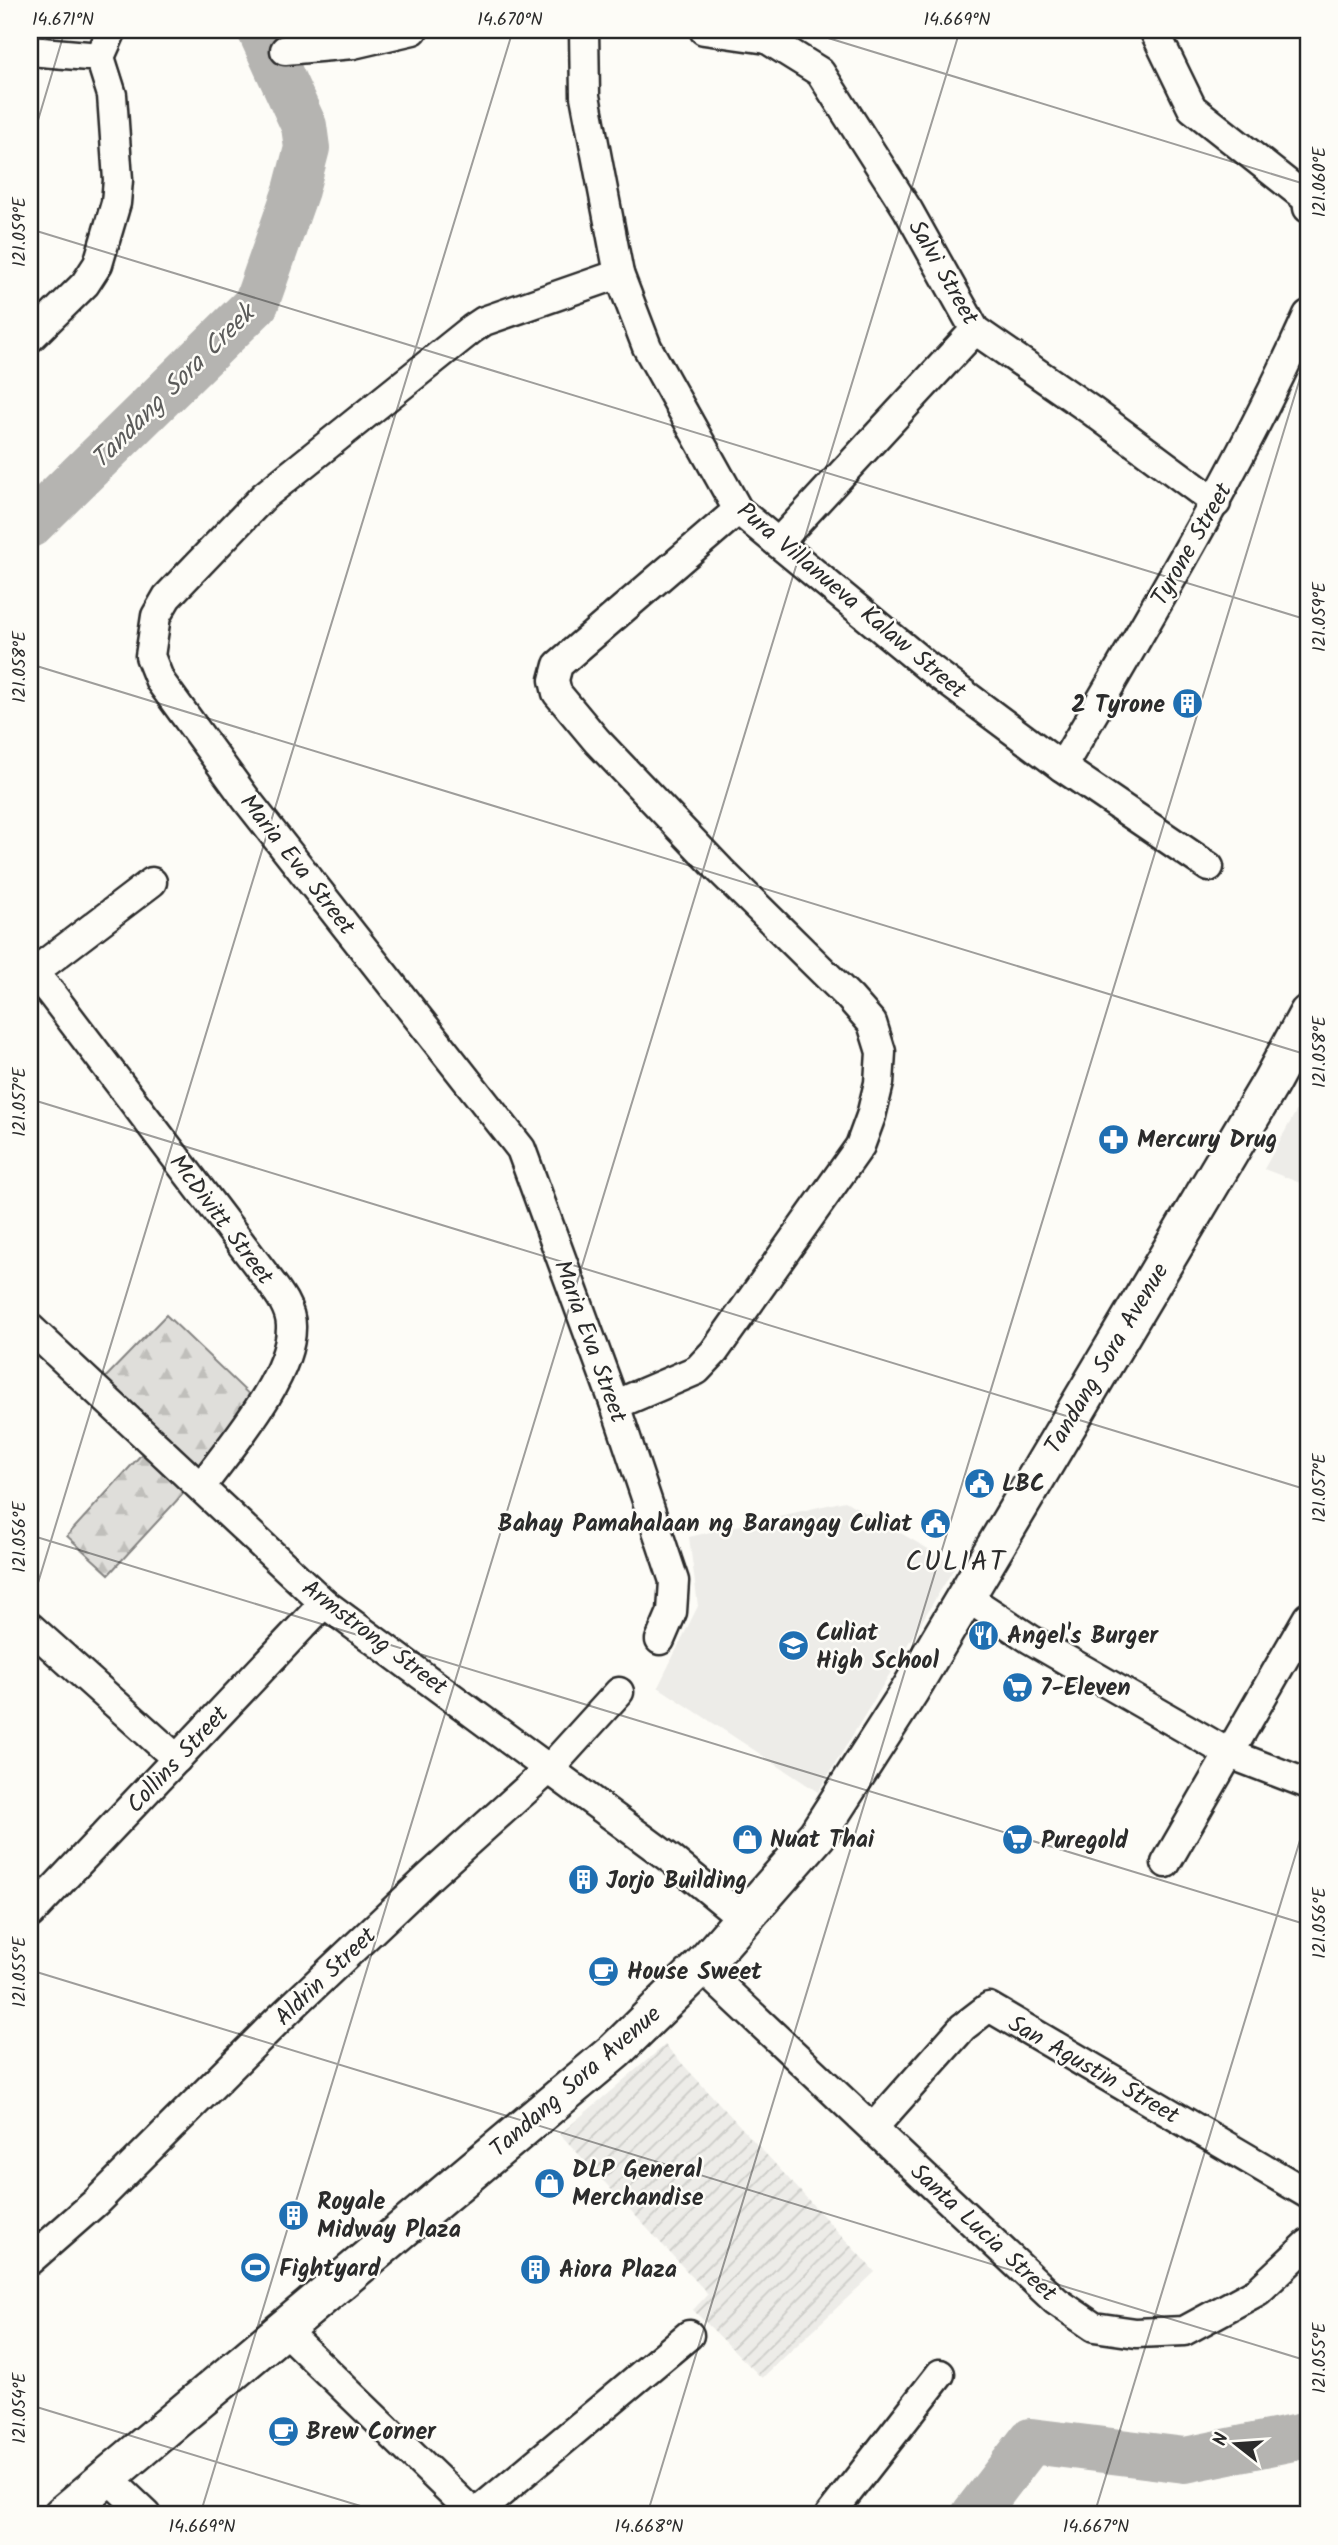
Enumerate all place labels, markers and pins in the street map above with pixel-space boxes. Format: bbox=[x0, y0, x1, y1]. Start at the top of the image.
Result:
place label: 2 Tyrone bbox=[1072, 686, 1165, 725]
building icon: 2 Tyrone bbox=[1171, 687, 1205, 721]
place label: Mercury Drug bbox=[1137, 1121, 1277, 1160]
pharmacy icon: Mercury Drug bbox=[1097, 1122, 1131, 1156]
place label: LBC bbox=[1002, 1465, 1045, 1504]
public building icon: LBC bbox=[962, 1466, 996, 1500]
place label: Bahay Pamahalaan ng Barangay Culiat bbox=[498, 1505, 913, 1544]
public building icon: Bahay Pamahalaan ng Barangay Culiat bbox=[918, 1506, 952, 1540]
place label: Culiat High School bbox=[816, 1614, 940, 1681]
place label: Angel's Burger bbox=[1007, 1617, 1159, 1656]
restaurant icon: Angel's Burger bbox=[967, 1618, 1001, 1652]
school or university icon: Culiat High School bbox=[776, 1629, 810, 1663]
place label: 7-Eleven bbox=[1040, 1669, 1131, 1708]
supermarket icon: 7-Eleven bbox=[1000, 1670, 1034, 1704]
place label: Nuat Thai bbox=[770, 1821, 875, 1860]
shop icon: Nuat Thai bbox=[730, 1822, 764, 1856]
place label: Puregold bbox=[1041, 1822, 1129, 1861]
supermarket icon: Puregold bbox=[1001, 1823, 1035, 1857]
place label: Jorjo Building bbox=[606, 1862, 747, 1901]
building icon: Jorjo Building bbox=[566, 1863, 600, 1897]
place label: House Sweet bbox=[627, 1953, 763, 1992]
cafe icon: House Sweet bbox=[587, 1954, 621, 1988]
place label: DLP General Merchandise bbox=[572, 2151, 704, 2218]
shop icon: DLP General Merchandise bbox=[532, 2166, 566, 2200]
place label: Royale Midway Plaza bbox=[317, 2183, 461, 2250]
building icon: Royale Midway Plaza bbox=[277, 2198, 311, 2232]
place label: Fightyard bbox=[279, 2250, 382, 2289]
sports icon: Fightyard bbox=[239, 2251, 273, 2285]
place label: Aiora Plaza bbox=[559, 2251, 677, 2290]
building icon: Aiora Plaza bbox=[519, 2252, 553, 2286]
place label: Brew Corner bbox=[306, 2413, 437, 2452]
cafe icon: Brew Corner bbox=[266, 2414, 300, 2448]

